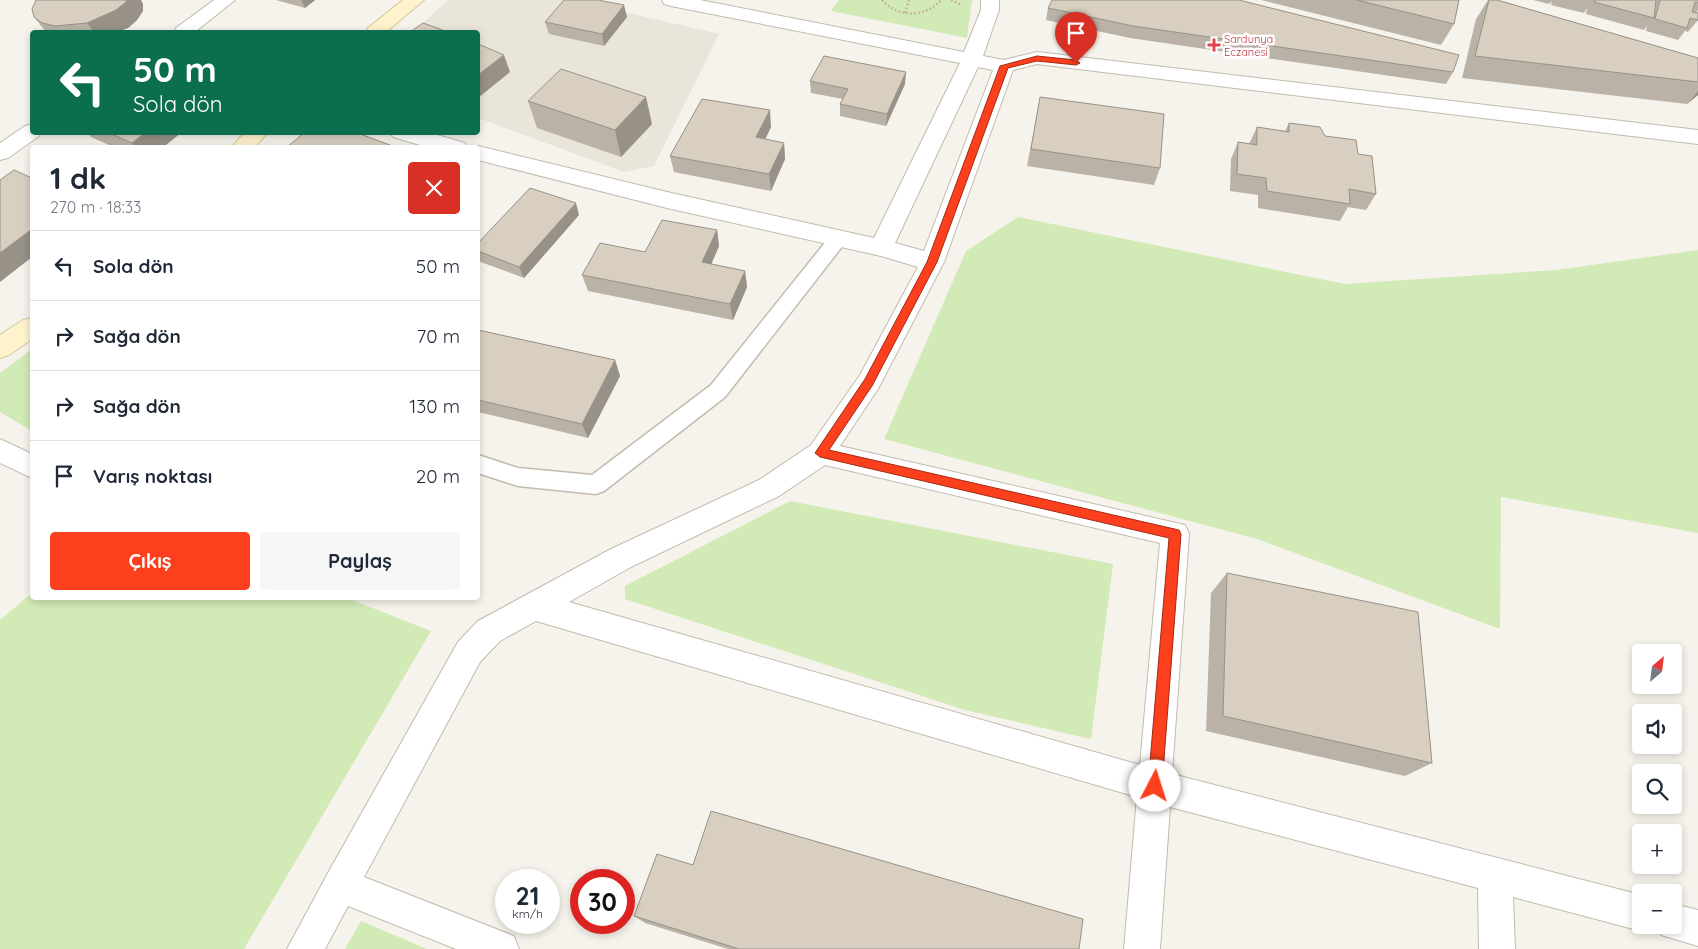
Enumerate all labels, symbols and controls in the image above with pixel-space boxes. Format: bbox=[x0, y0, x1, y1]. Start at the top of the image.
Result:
pin bbox=[1055, 12, 1097, 63]
icon: arrive bbox=[1062, 19, 1090, 47]
place label: Sardunya Eczanesi bbox=[1224, 32, 1273, 59]
marker: Sardunya Eczanesi bbox=[1208, 39, 1220, 51]
text: 50 m bbox=[133, 47, 217, 91]
icon: left bbox=[50, 50, 115, 115]
text: Sola dön bbox=[133, 90, 222, 118]
text: 1 dk bbox=[50, 159, 106, 197]
button: close bbox=[408, 162, 460, 214]
text: 270 m · 18:33 bbox=[50, 197, 141, 217]
icon: left bbox=[50, 252, 78, 280]
text: Sola dön bbox=[93, 254, 174, 278]
text: 50 m bbox=[416, 254, 460, 278]
icon: right bbox=[50, 322, 78, 350]
text: Sağa dön bbox=[93, 324, 181, 348]
text: 70 m bbox=[416, 324, 460, 348]
icon: right bbox=[50, 392, 78, 420]
text: Sağa dön bbox=[93, 394, 181, 418]
text: 130 m bbox=[409, 394, 460, 418]
icon: arrive bbox=[50, 462, 78, 490]
text: Varış noktası bbox=[93, 464, 212, 488]
text: 20 m bbox=[416, 464, 460, 488]
button: Çıkış bbox=[50, 532, 250, 590]
button: Paylaş bbox=[260, 532, 460, 590]
north arrow bbox=[1632, 644, 1682, 694]
map controls bbox=[1632, 644, 1682, 934]
button: sound bbox=[1632, 704, 1682, 754]
position arrow bbox=[1128, 759, 1180, 811]
button: search bbox=[1632, 764, 1682, 814]
button: + bbox=[1632, 824, 1682, 874]
speed limit sign: 30 bbox=[570, 869, 635, 934]
text: 21 bbox=[516, 880, 539, 911]
button: − bbox=[1632, 884, 1682, 934]
text: km/h bbox=[512, 906, 543, 921]

